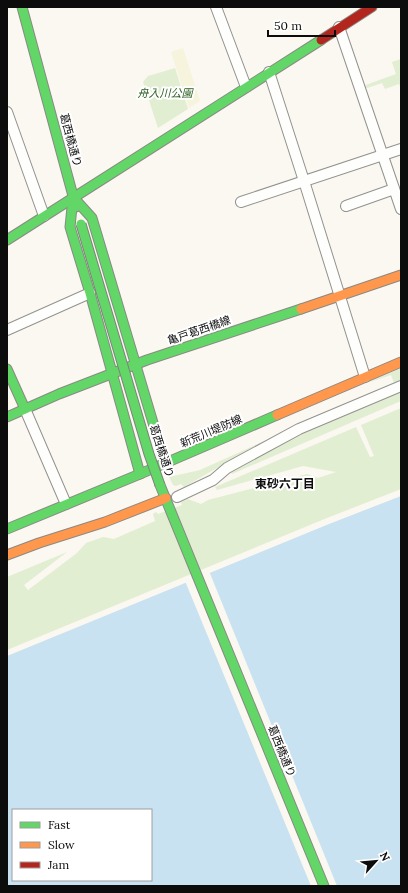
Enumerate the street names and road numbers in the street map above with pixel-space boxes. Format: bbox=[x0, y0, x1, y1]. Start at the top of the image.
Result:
street label: 葛西橋通り bbox=[57, 112, 85, 168]
street label: 亀戸葛西橋線 bbox=[166, 313, 232, 347]
street label: 新荒川堤防線 bbox=[178, 412, 244, 450]
street label: 葛西橋通り bbox=[147, 423, 177, 479]
street label: 葛西橋通り bbox=[265, 723, 299, 779]

